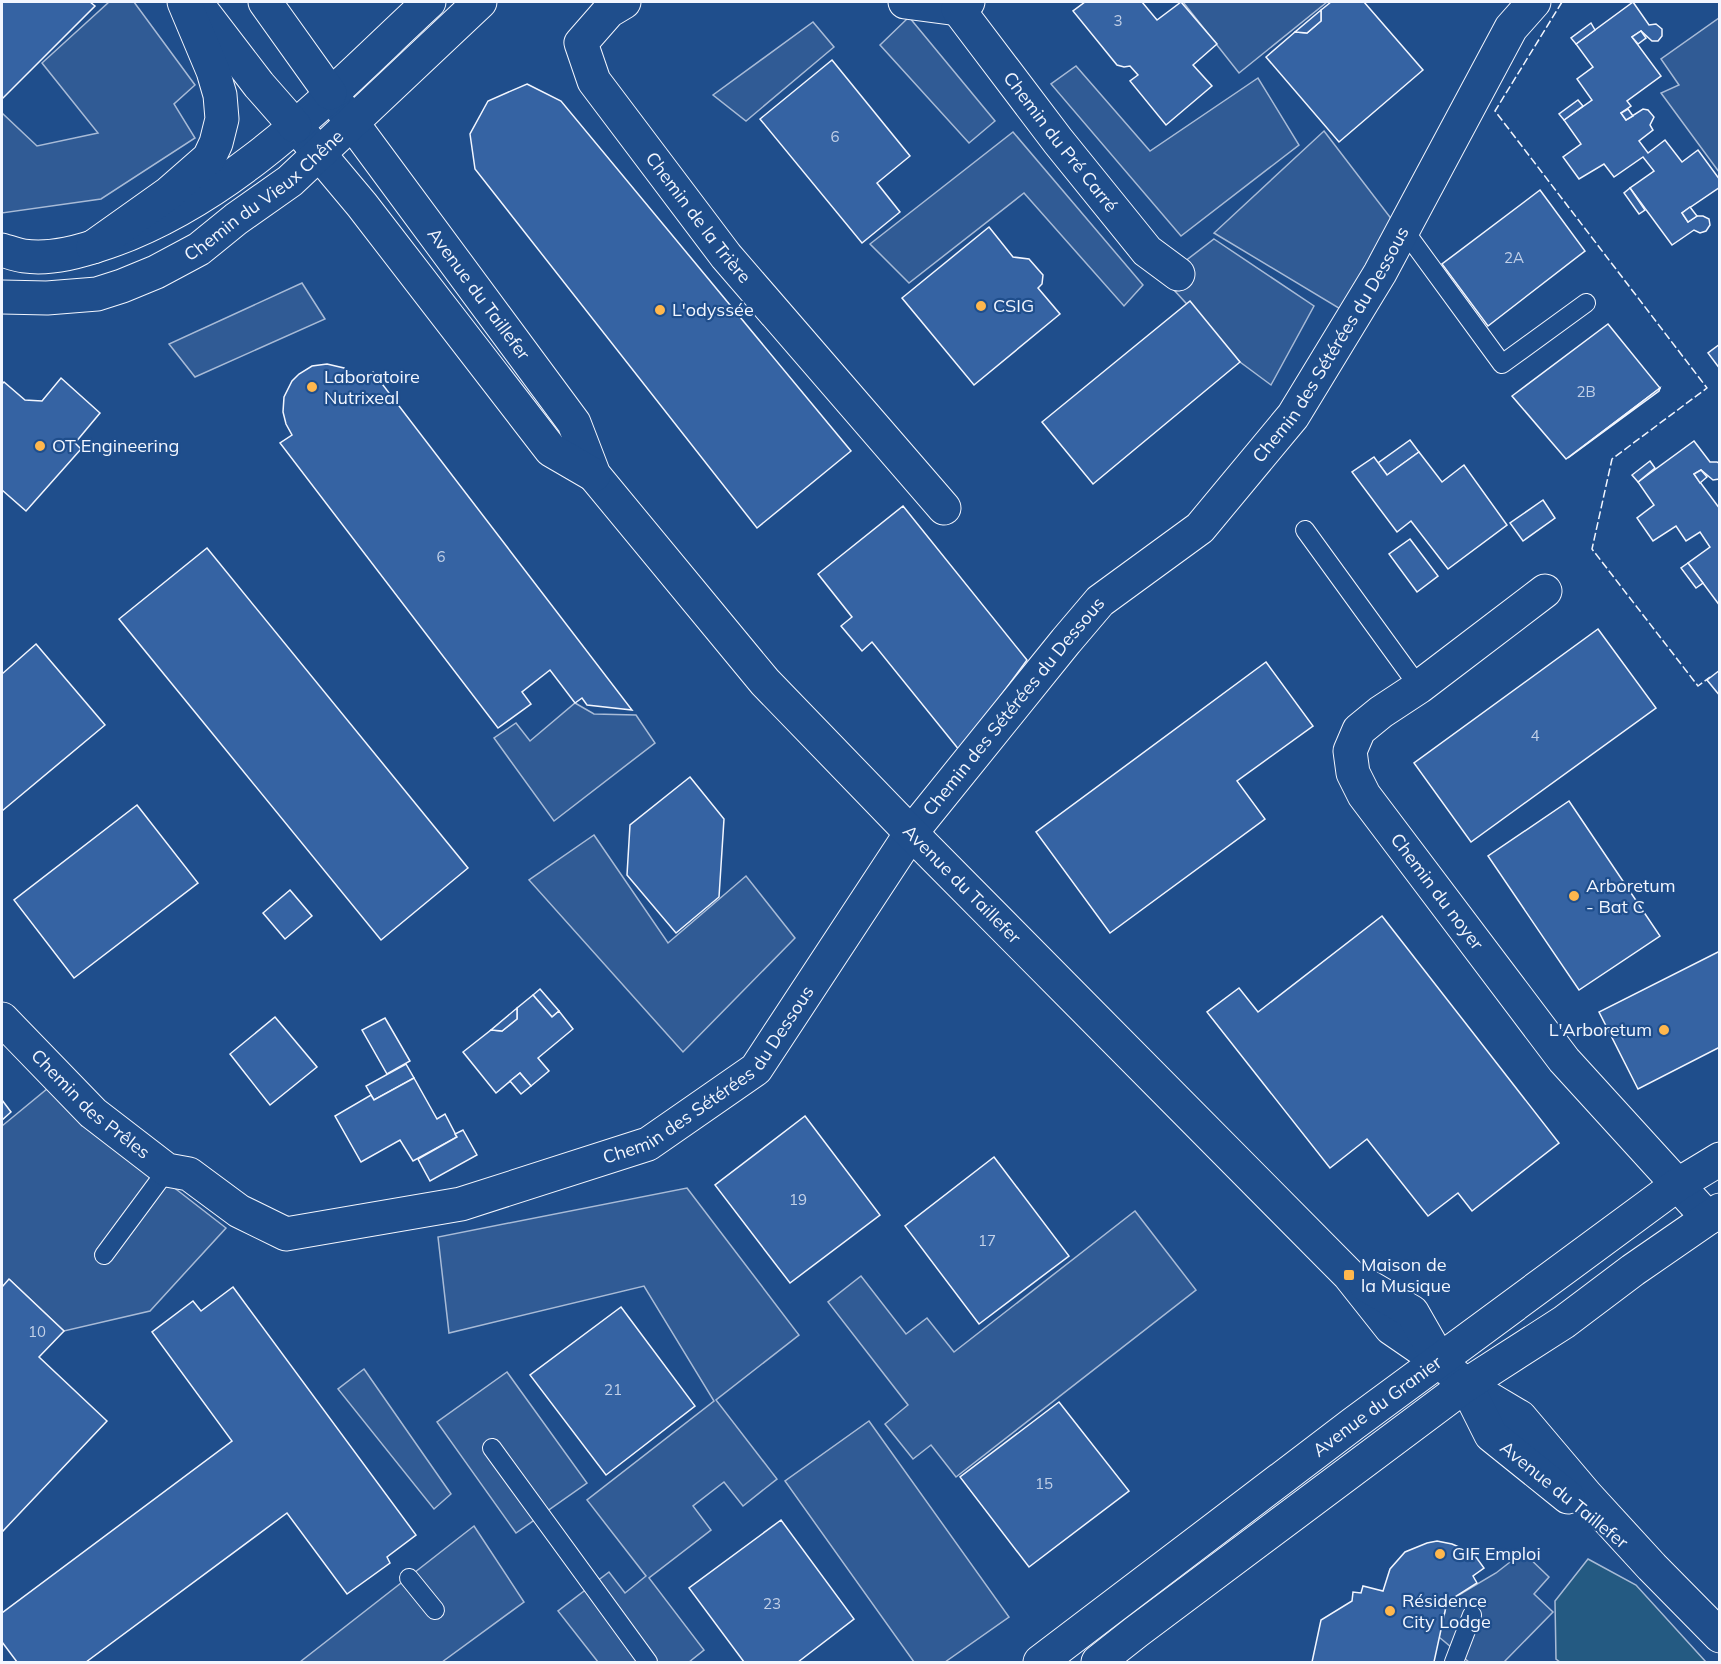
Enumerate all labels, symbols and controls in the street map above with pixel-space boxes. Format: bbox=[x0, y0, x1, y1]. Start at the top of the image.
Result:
house number: 3 bbox=[1113, 11, 1123, 30]
street label: Chemin du Pré Carré bbox=[999, 67, 1123, 216]
street label: Chemin du Vieux Chêne bbox=[180, 125, 348, 266]
house number: 6 bbox=[830, 127, 840, 146]
street label: Chemin de la Trière bbox=[641, 147, 756, 288]
street label: Chemin des Sétérées du Dessous bbox=[1247, 222, 1414, 467]
street label: Avenue du Taillefer bbox=[423, 223, 536, 365]
house number: 2A bbox=[1504, 248, 1524, 267]
place label: CSIG bbox=[993, 294, 1034, 317]
place label: L'odyssée bbox=[672, 298, 754, 321]
marker: CSIG bbox=[974, 299, 988, 313]
marker: L'odyssée bbox=[653, 303, 667, 317]
place label: Laboratoire Nutrixeal bbox=[324, 365, 420, 409]
marker: Laboratoire Nutrixeal bbox=[305, 380, 319, 394]
house number: 2B bbox=[1576, 382, 1596, 401]
place label: OT Engineering bbox=[52, 434, 179, 457]
marker: OT Engineering bbox=[33, 439, 47, 453]
house number: 6 bbox=[436, 547, 446, 566]
street label: Chemin des Sétérées du Dessous bbox=[918, 592, 1109, 820]
house number: 4 bbox=[1530, 726, 1540, 745]
street label: Avenue du Taillefer bbox=[898, 820, 1027, 949]
street label: Chemin du noyer bbox=[1386, 828, 1489, 955]
place label: Arboretum - Bat C bbox=[1586, 874, 1676, 918]
marker: Arboretum - Bat C bbox=[1567, 889, 1581, 903]
street label: Chemin des Sétérées du Dessous bbox=[600, 981, 819, 1169]
place label: L'Arboretum bbox=[1549, 1018, 1652, 1041]
marker: L'Arboretum bbox=[1657, 1023, 1671, 1037]
street label: Chemin des Prêles bbox=[26, 1044, 155, 1164]
house number: 19 bbox=[789, 1190, 807, 1209]
house number: 17 bbox=[978, 1231, 996, 1250]
place label: Maison de la Musique bbox=[1361, 1253, 1451, 1297]
marker: Maison de la Musique bbox=[1342, 1268, 1356, 1282]
house number: 10 bbox=[28, 1322, 46, 1341]
street label: Avenue du Granier bbox=[1308, 1350, 1446, 1462]
house number: 21 bbox=[604, 1380, 622, 1399]
street label: Avenue du Taillefer bbox=[1496, 1436, 1633, 1554]
house number: 15 bbox=[1035, 1474, 1053, 1493]
place label: GIF Emploi bbox=[1452, 1542, 1541, 1565]
marker: GIF Emploi bbox=[1433, 1547, 1447, 1561]
place label: Résidence City Lodge bbox=[1402, 1589, 1491, 1633]
house number: 23 bbox=[763, 1594, 781, 1613]
marker: Résidence City Lodge bbox=[1383, 1604, 1397, 1618]

